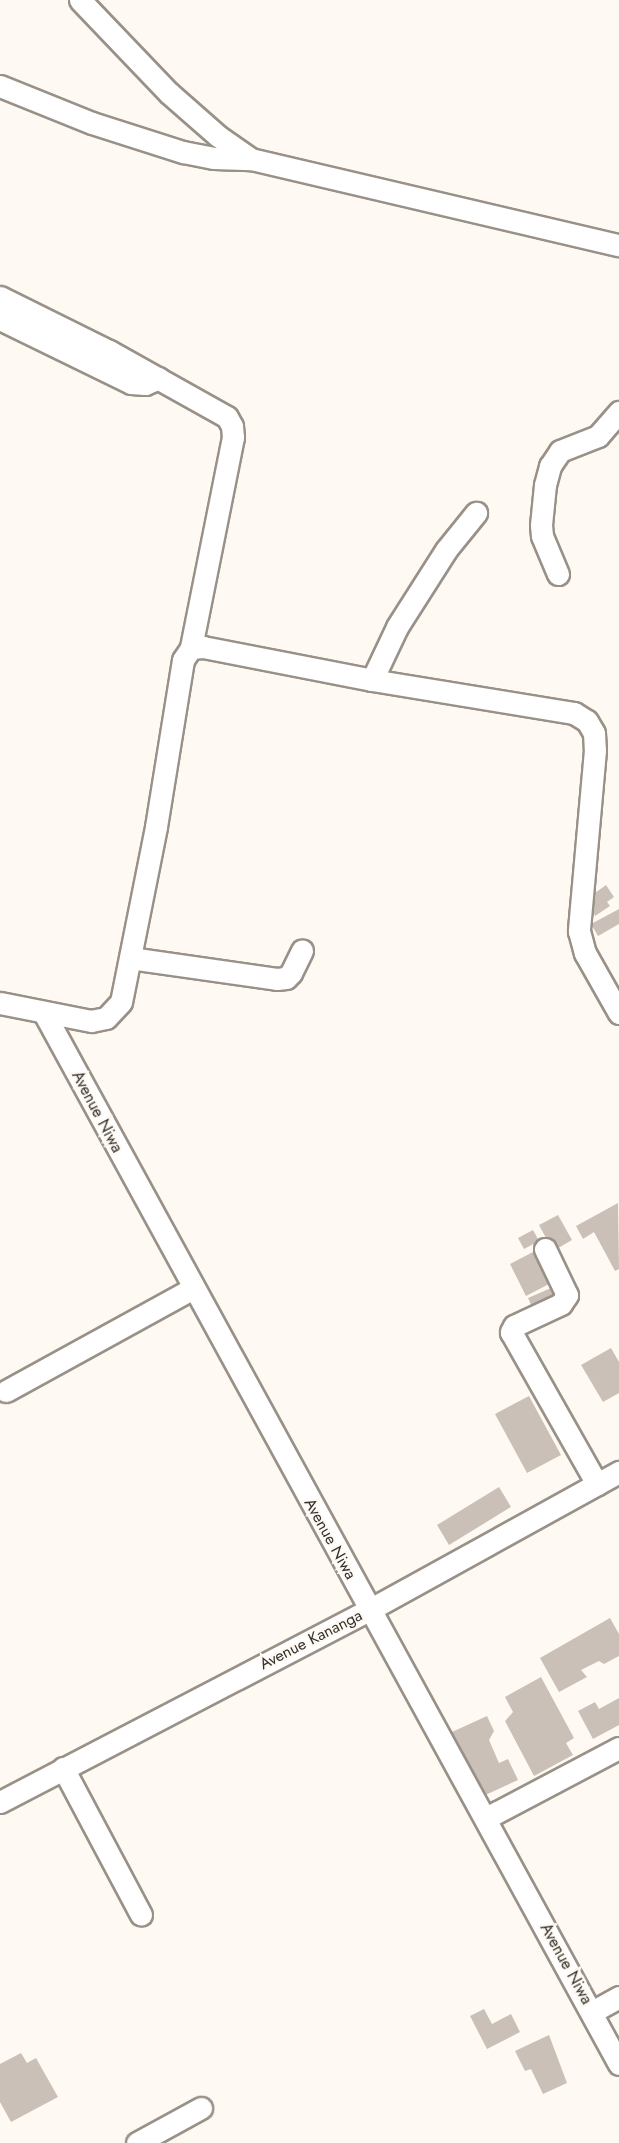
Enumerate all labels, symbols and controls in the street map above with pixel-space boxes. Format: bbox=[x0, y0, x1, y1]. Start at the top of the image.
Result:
street label: Avenue Niwa bbox=[67, 1068, 127, 1156]
street label: Avenue Niwa bbox=[300, 1495, 360, 1583]
street label: Avenue Kananga bbox=[256, 1606, 366, 1674]
street label: Avenue Niwa bbox=[536, 1920, 596, 2008]

